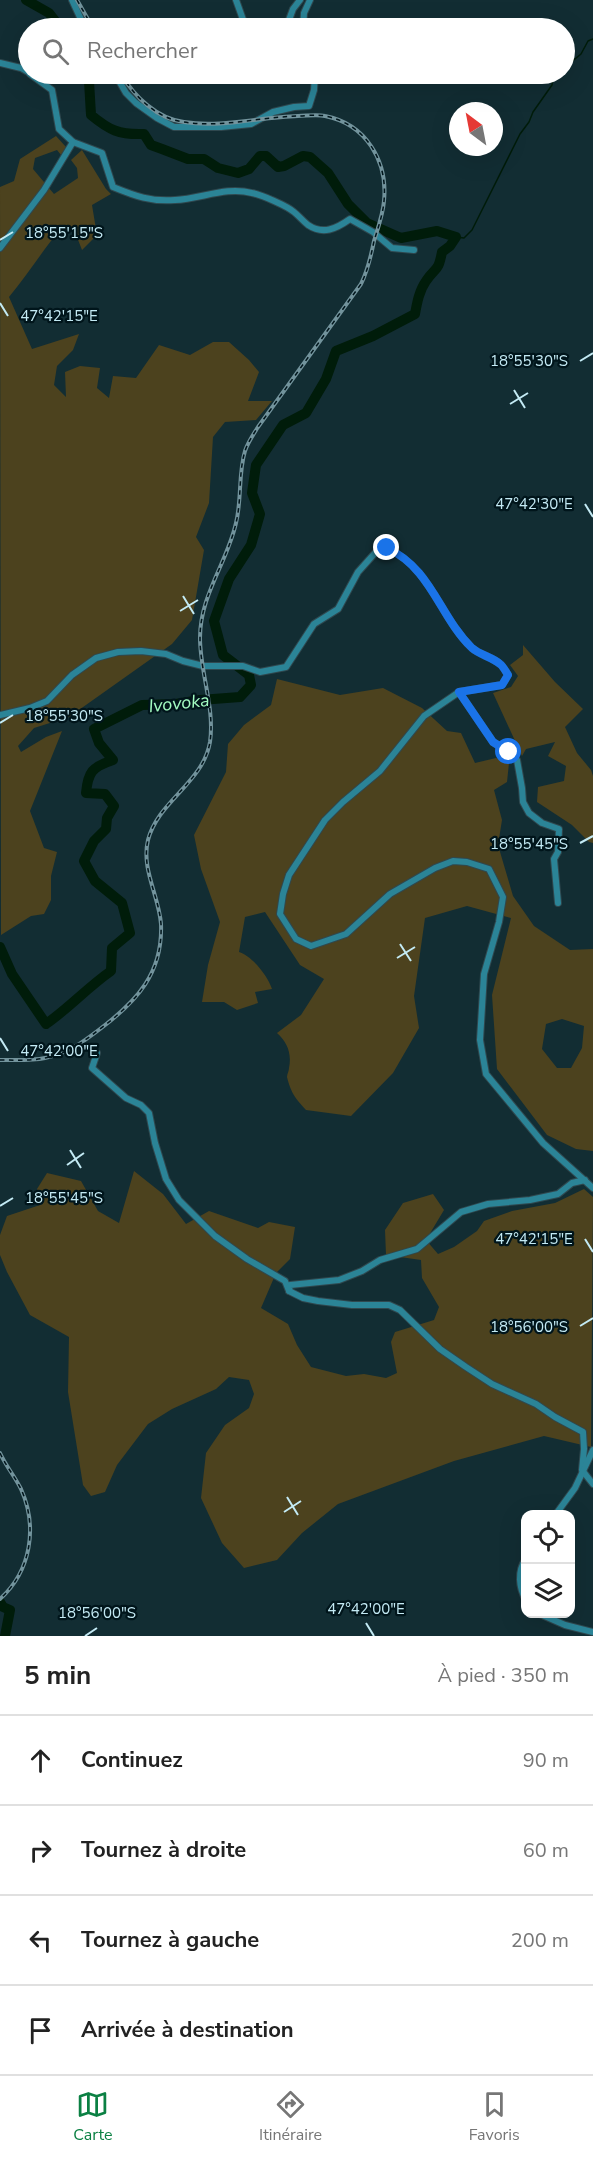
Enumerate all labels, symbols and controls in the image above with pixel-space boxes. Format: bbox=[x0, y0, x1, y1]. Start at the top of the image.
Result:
search box bbox=[18, 18, 575, 84]
icon: search bbox=[39, 35, 72, 68]
text: Rechercher bbox=[87, 36, 198, 66]
north arrow bbox=[449, 102, 503, 156]
text: 18°55'15"S bbox=[25, 223, 103, 243]
text: 47°42'15"E bbox=[20, 306, 98, 326]
text: 18°55'30"S bbox=[490, 351, 568, 371]
text: 47°42'30"E bbox=[495, 494, 573, 514]
route end bbox=[373, 534, 399, 560]
water label: Ivovoka bbox=[147, 688, 211, 718]
text: 18°55'30"S bbox=[25, 706, 103, 726]
route start bbox=[495, 738, 521, 764]
text: 18°55'45"S bbox=[490, 834, 568, 854]
text: 47°42'00"E bbox=[20, 1041, 98, 1061]
text: 18°55'45"S bbox=[25, 1188, 103, 1208]
text: 47°42'15"E bbox=[495, 1229, 573, 1249]
text: 18°56'00"S bbox=[490, 1317, 568, 1337]
map controls bbox=[521, 1510, 575, 1618]
button: locate bbox=[521, 1510, 575, 1564]
button: layers bbox=[521, 1564, 575, 1618]
text: 47°42'00"E bbox=[327, 1599, 405, 1619]
text: 18°56'00"S bbox=[58, 1603, 136, 1623]
text: 5 min bbox=[24, 1658, 91, 1693]
text: À pied · 350 m bbox=[438, 1662, 569, 1689]
icon: ahead bbox=[24, 1744, 57, 1777]
text: Continuez bbox=[81, 1745, 183, 1775]
text: 90 m bbox=[523, 1747, 569, 1774]
icon: right bbox=[24, 1834, 57, 1867]
text: Tournez à droite bbox=[81, 1835, 246, 1865]
text: 60 m bbox=[523, 1837, 569, 1864]
icon: left bbox=[24, 1924, 57, 1957]
text: Tournez à gauche bbox=[81, 1925, 259, 1955]
text: 200 m bbox=[511, 1927, 569, 1954]
icon: arrive bbox=[24, 2014, 57, 2047]
text: Arrivée à destination bbox=[81, 2015, 294, 2045]
tab: Carte bbox=[73, 2088, 112, 2146]
tab: Itinéraire bbox=[259, 2088, 322, 2146]
tab: Favoris bbox=[469, 2088, 520, 2146]

